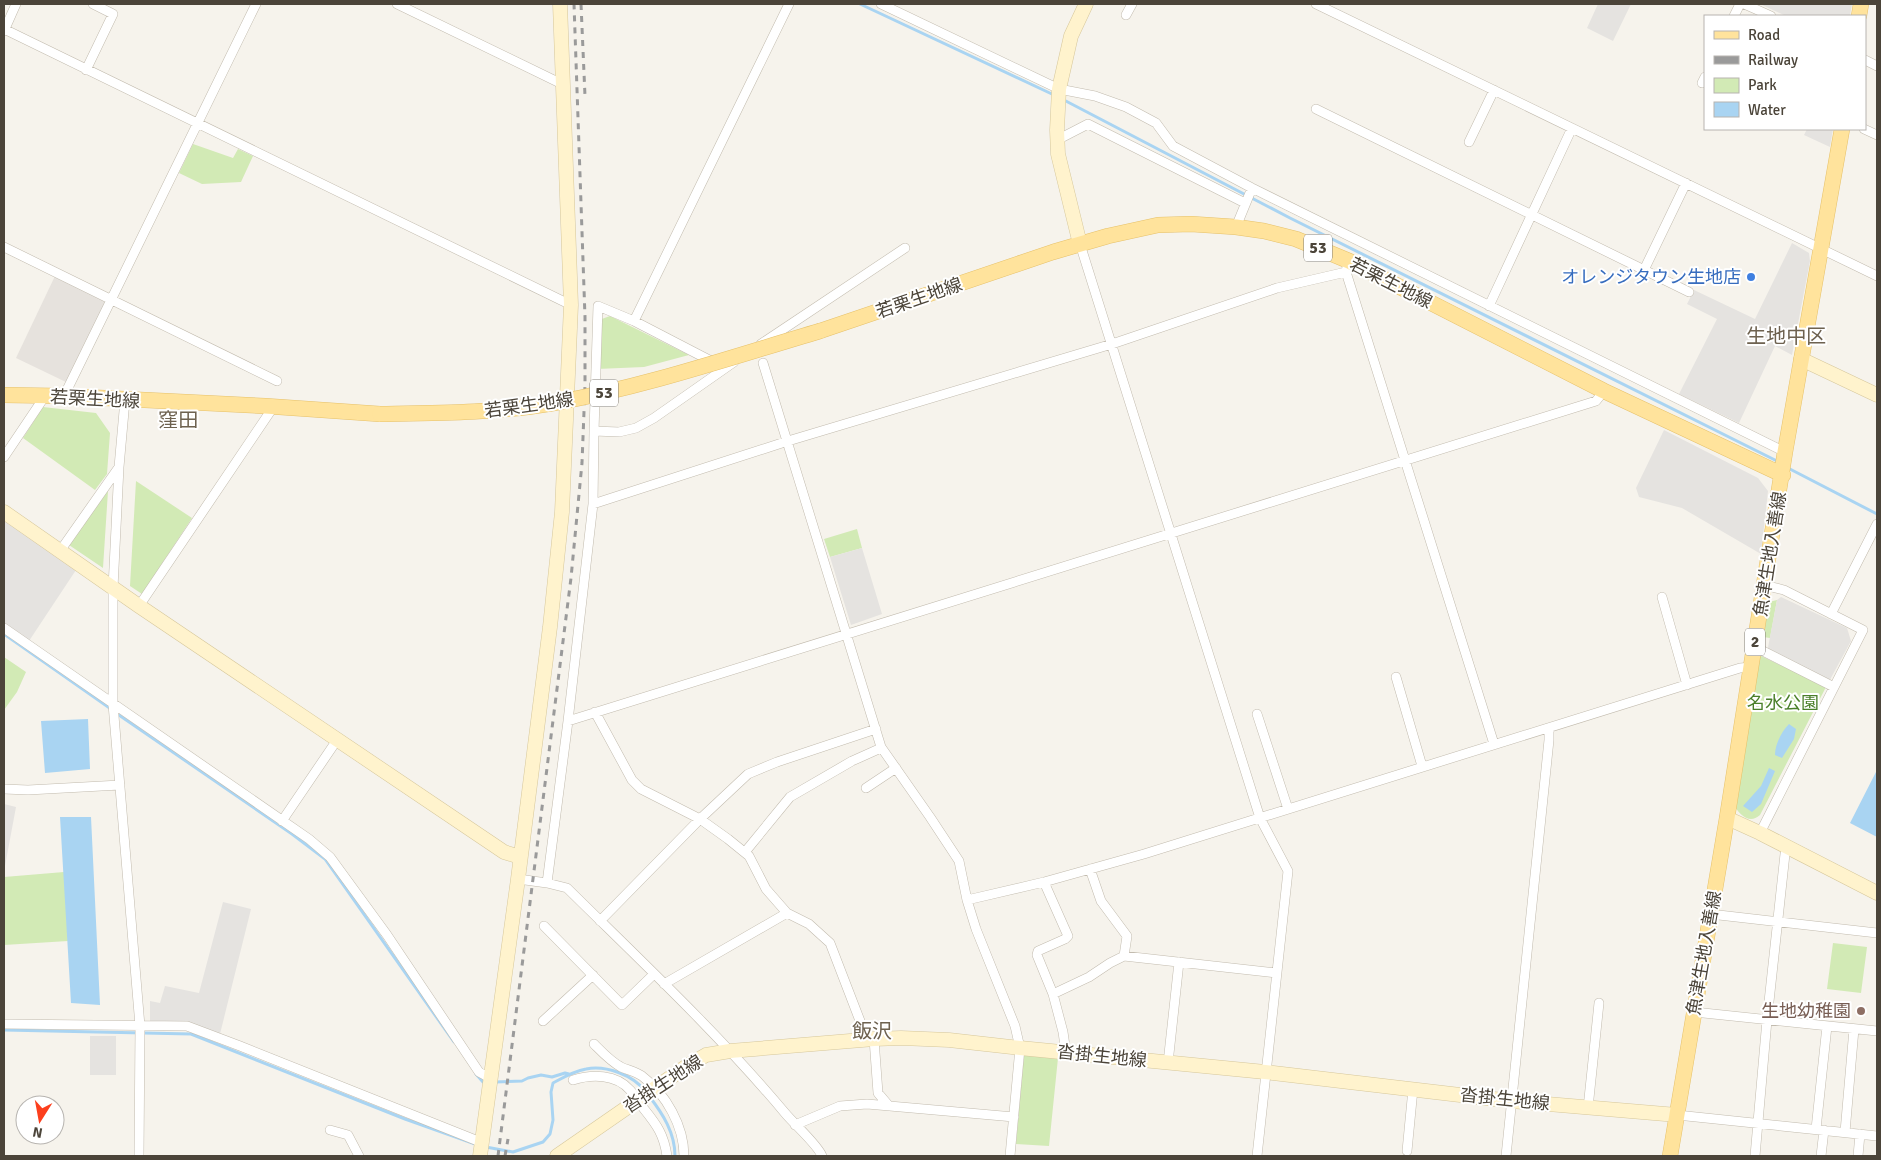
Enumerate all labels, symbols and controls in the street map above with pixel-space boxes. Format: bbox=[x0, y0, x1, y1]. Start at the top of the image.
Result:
legend bbox=[1704, 15, 1866, 130]
text: Road bbox=[1748, 26, 1780, 44]
text: Railway bbox=[1748, 51, 1798, 69]
text: Park bbox=[1748, 76, 1777, 94]
text: Water bbox=[1748, 101, 1786, 119]
road number: 53 bbox=[1304, 234, 1332, 262]
street label: 若栗生地線 bbox=[1346, 253, 1436, 313]
place label: オレンジタウン生地店 bbox=[1561, 266, 1741, 288]
marker: オレンジタウン生地店 bbox=[1745, 271, 1757, 283]
street label: 若栗生地線 bbox=[873, 273, 965, 323]
district label: 生地中区 bbox=[1746, 324, 1826, 349]
road number: 53 bbox=[590, 379, 618, 406]
street label: 若栗生地線 bbox=[49, 386, 141, 412]
street label: 若栗生地線 bbox=[483, 388, 575, 422]
district label: 窪田 bbox=[158, 408, 198, 433]
street label: 魚津生地入善線 bbox=[1749, 490, 1791, 618]
road number: 2 bbox=[1745, 628, 1765, 656]
park label: 名水公園 bbox=[1747, 692, 1819, 714]
street label: 魚津生地入善線 bbox=[1682, 889, 1726, 1017]
place label: 生地幼稚園 bbox=[1761, 1000, 1851, 1022]
marker: 生地幼稚園 bbox=[1855, 1005, 1867, 1017]
district label: 飯沢 bbox=[852, 1019, 892, 1044]
street label: 沓掛生地線 bbox=[1056, 1040, 1148, 1072]
street label: 沓掛生地線 bbox=[619, 1050, 707, 1118]
street label: 沓掛生地線 bbox=[1459, 1083, 1551, 1115]
north arrow bbox=[15, 1095, 65, 1145]
text: N bbox=[31, 1123, 44, 1142]

